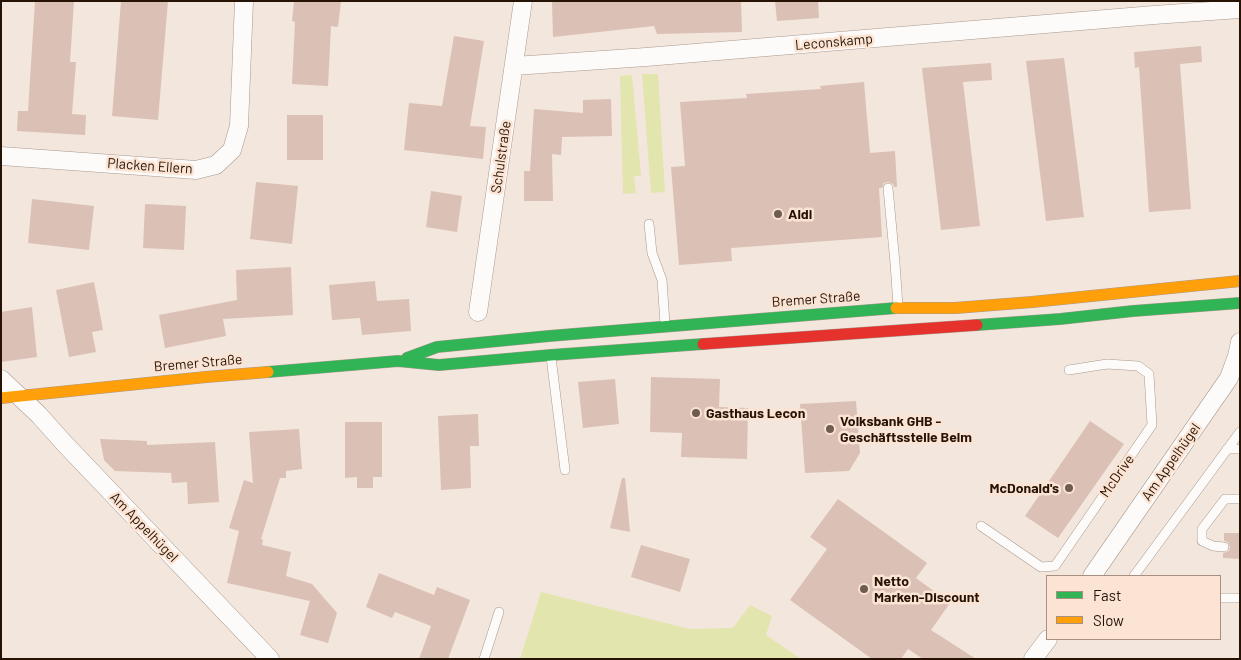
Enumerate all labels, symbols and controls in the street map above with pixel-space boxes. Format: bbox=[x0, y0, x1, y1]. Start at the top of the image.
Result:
street label: Leconskamp bbox=[794, 30, 874, 54]
street label: Schulstraße bbox=[488, 120, 514, 194]
street label: Placken Ellern bbox=[107, 155, 193, 177]
place label: Aldi bbox=[788, 206, 812, 222]
marker: Aldi bbox=[772, 208, 784, 220]
street label: Bremer Straße bbox=[771, 288, 861, 310]
street label: Bremer Straße bbox=[153, 351, 243, 375]
place label: Gasthaus Lecon bbox=[706, 405, 805, 421]
marker: Gasthaus Lecon bbox=[690, 407, 702, 419]
place label: Volksbank GHB - Geschäftsstelle Belm bbox=[840, 413, 972, 446]
street label: Am Appelhügel bbox=[1138, 420, 1204, 504]
marker: Volksbank GHB - Geschäftsstelle Belm bbox=[824, 423, 836, 435]
street label: McDrive bbox=[1096, 451, 1138, 501]
place label: McDonald's bbox=[990, 480, 1059, 496]
marker: McDonald's bbox=[1063, 482, 1075, 494]
street label: Am Appelhügel bbox=[106, 489, 182, 565]
place label: Netto Marken-Discount bbox=[874, 573, 980, 606]
legend bbox=[1046, 575, 1221, 640]
marker: Netto Marken-Discount bbox=[858, 583, 870, 595]
text: Fast bbox=[1093, 586, 1121, 604]
text: Slow bbox=[1093, 611, 1124, 629]

